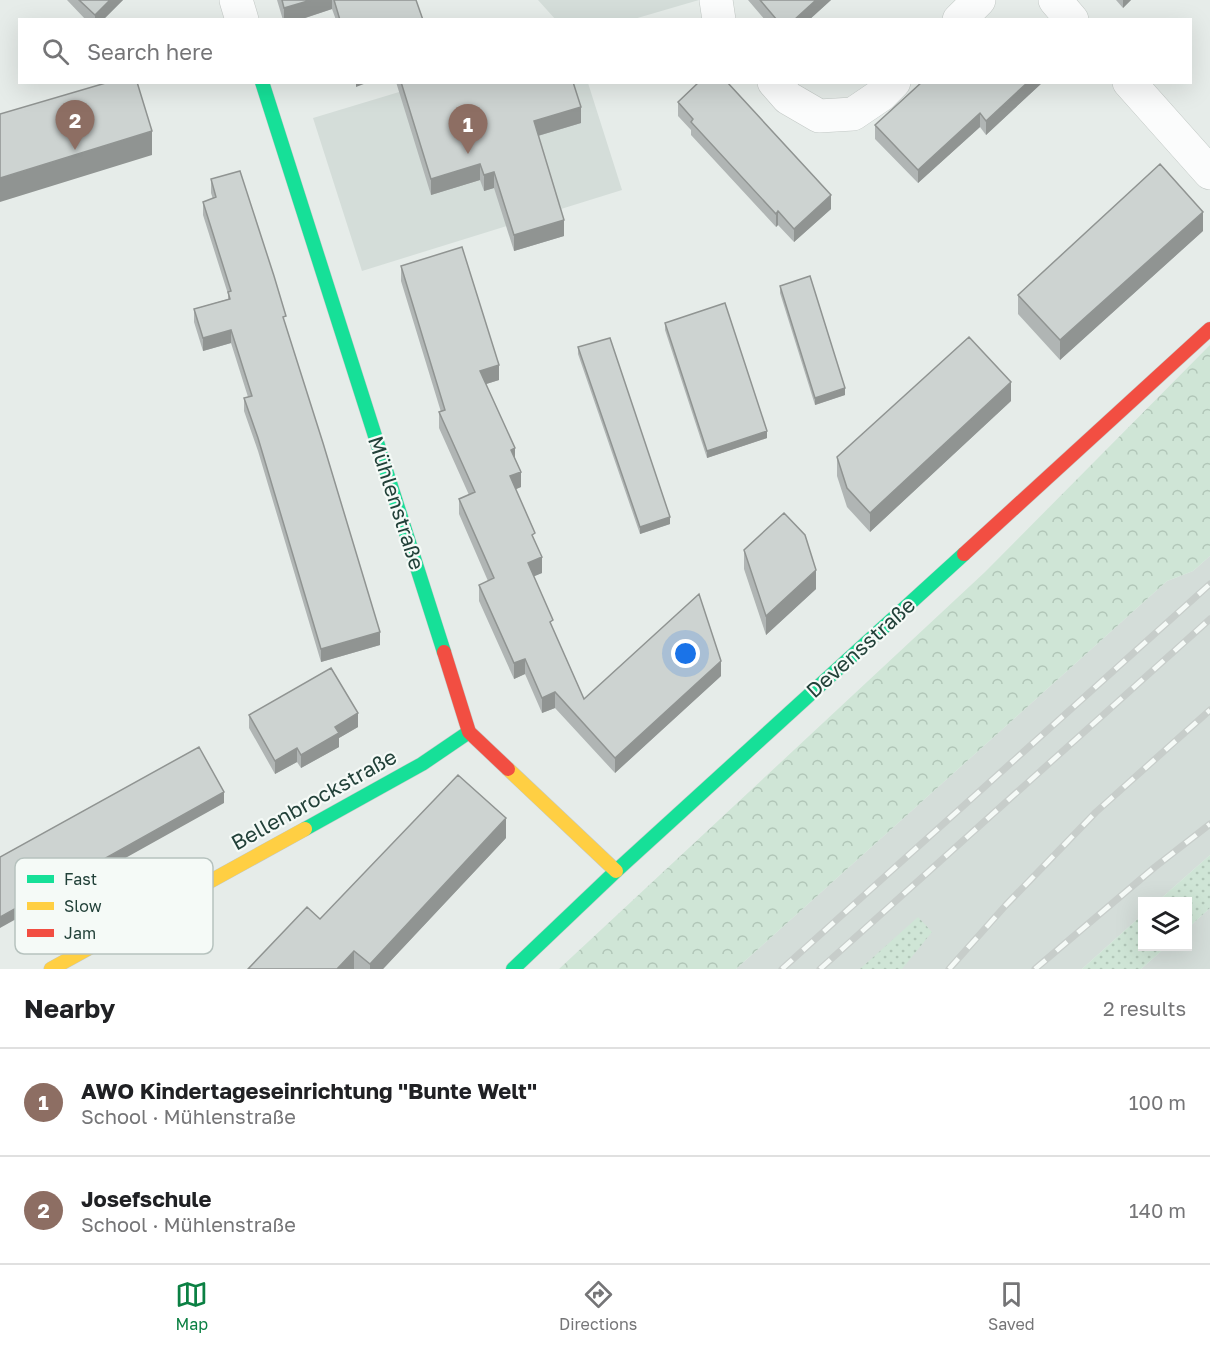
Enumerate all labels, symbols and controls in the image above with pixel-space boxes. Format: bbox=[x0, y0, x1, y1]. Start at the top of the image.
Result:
search box bbox=[18, 18, 1192, 84]
icon: search bbox=[39, 35, 72, 68]
text: Search here bbox=[87, 38, 213, 65]
pin: 2 bbox=[56, 100, 94, 150]
pin: 1 bbox=[448, 104, 488, 154]
street label: Mühlenstraße bbox=[363, 433, 431, 573]
street label: Devensstraße bbox=[800, 592, 920, 703]
your location bbox=[671, 639, 700, 668]
street label: Bellenbrockstraße bbox=[226, 743, 401, 855]
legend bbox=[15, 858, 213, 954]
text: Fast bbox=[64, 869, 97, 889]
text: Slow bbox=[64, 896, 102, 916]
map controls bbox=[1138, 897, 1192, 951]
button: layers bbox=[1138, 897, 1192, 951]
text: Jam bbox=[64, 923, 96, 943]
text: Nearby bbox=[24, 993, 115, 1024]
text: 2 results bbox=[1103, 996, 1186, 1020]
text: AWO Kindertageseinrichtung "Bunte Welt" bbox=[81, 1077, 537, 1104]
text: 1 bbox=[38, 1090, 49, 1114]
text: 100 m bbox=[1129, 1090, 1186, 1114]
text: School · Mühlenstraße bbox=[81, 1104, 296, 1128]
text: Josefschule bbox=[81, 1185, 211, 1212]
text: 2 bbox=[37, 1198, 50, 1222]
text: 140 m bbox=[1129, 1198, 1186, 1222]
text: School · Mühlenstraße bbox=[81, 1212, 296, 1236]
tab: Map bbox=[175, 1278, 208, 1334]
tab: Directions bbox=[559, 1278, 637, 1334]
tab: Saved bbox=[988, 1278, 1035, 1334]

